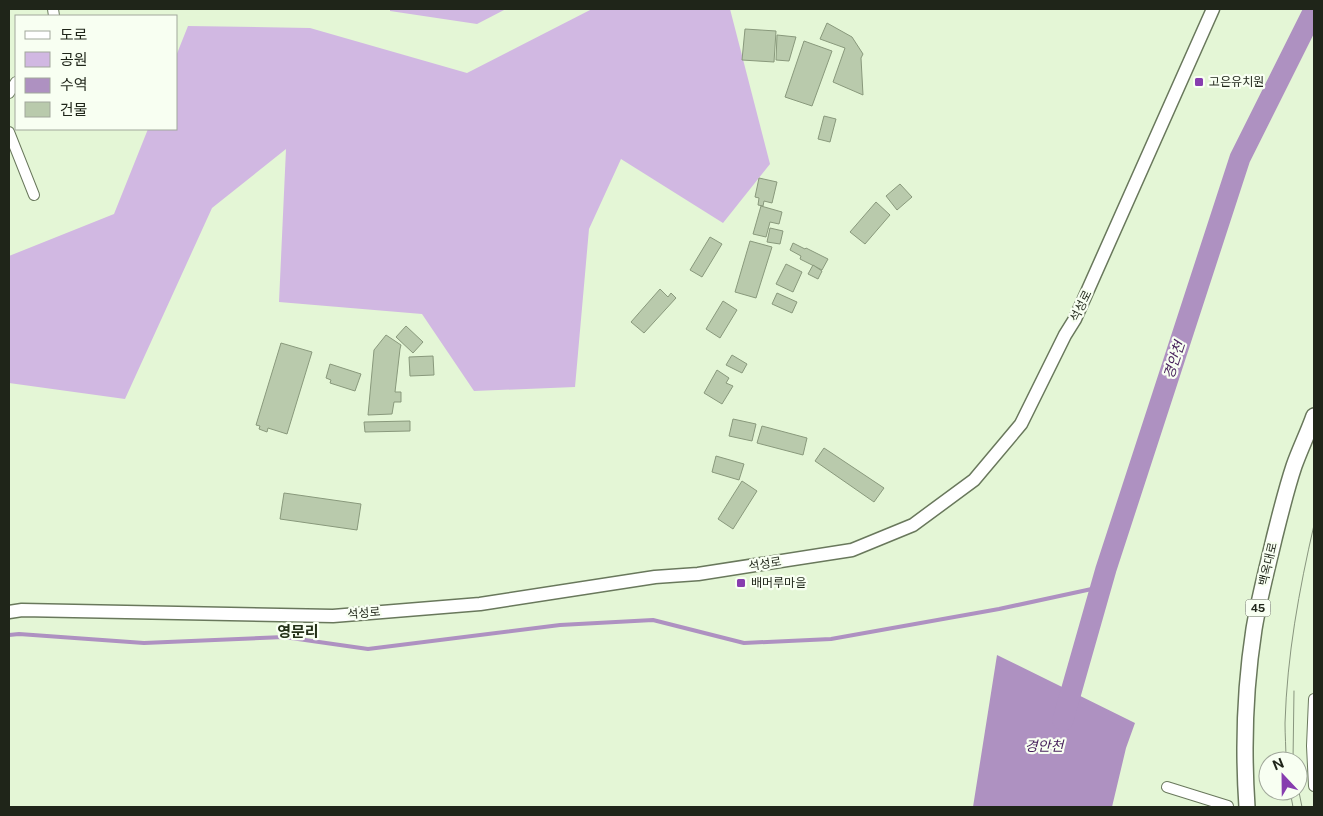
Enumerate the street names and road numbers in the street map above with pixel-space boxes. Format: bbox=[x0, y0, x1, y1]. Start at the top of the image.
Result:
street label: 석성로 bbox=[1067, 288, 1095, 324]
street label: 백옥대로 bbox=[1256, 541, 1280, 587]
street label: 석성로 bbox=[748, 554, 782, 574]
road number: 45 bbox=[1246, 600, 1270, 616]
street label: 석성로 bbox=[347, 605, 381, 621]

